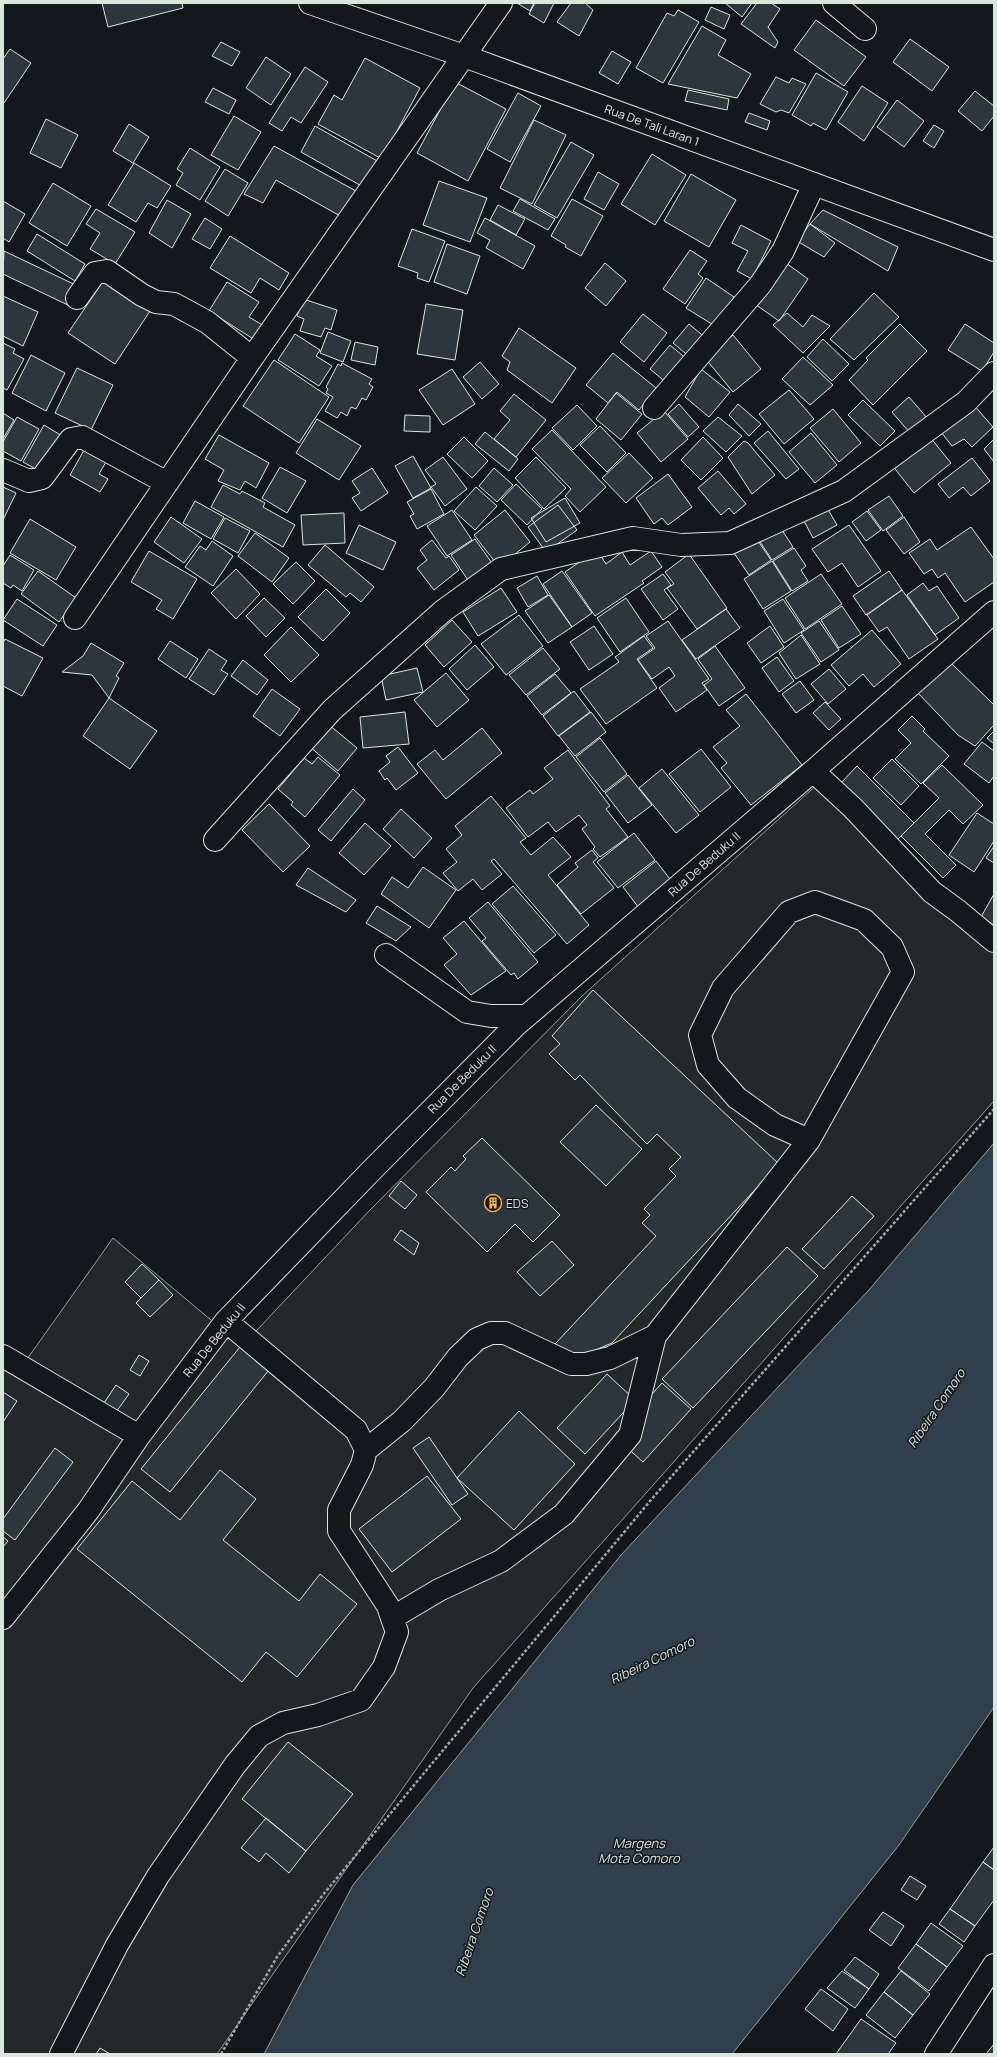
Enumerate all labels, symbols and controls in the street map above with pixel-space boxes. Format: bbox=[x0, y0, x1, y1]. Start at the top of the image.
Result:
street label: Rua De Tali Laran 1 bbox=[602, 100, 702, 150]
street label: Rua De Beduku II bbox=[664, 828, 744, 900]
street label: Rua De Beduku II bbox=[424, 1041, 500, 1117]
building icon: EDS bbox=[483, 1193, 503, 1213]
place label: EDS bbox=[506, 1195, 528, 1212]
street label: Rua De Beduku II bbox=[179, 1299, 249, 1381]
water label: Ribeira Comoro bbox=[903, 1364, 970, 1451]
water label: Ribeira Comoro bbox=[607, 1631, 698, 1688]
water label: Margens Mota Comoro bbox=[598, 1834, 681, 1867]
water label: Ribeira Comoro bbox=[451, 1884, 498, 1978]

